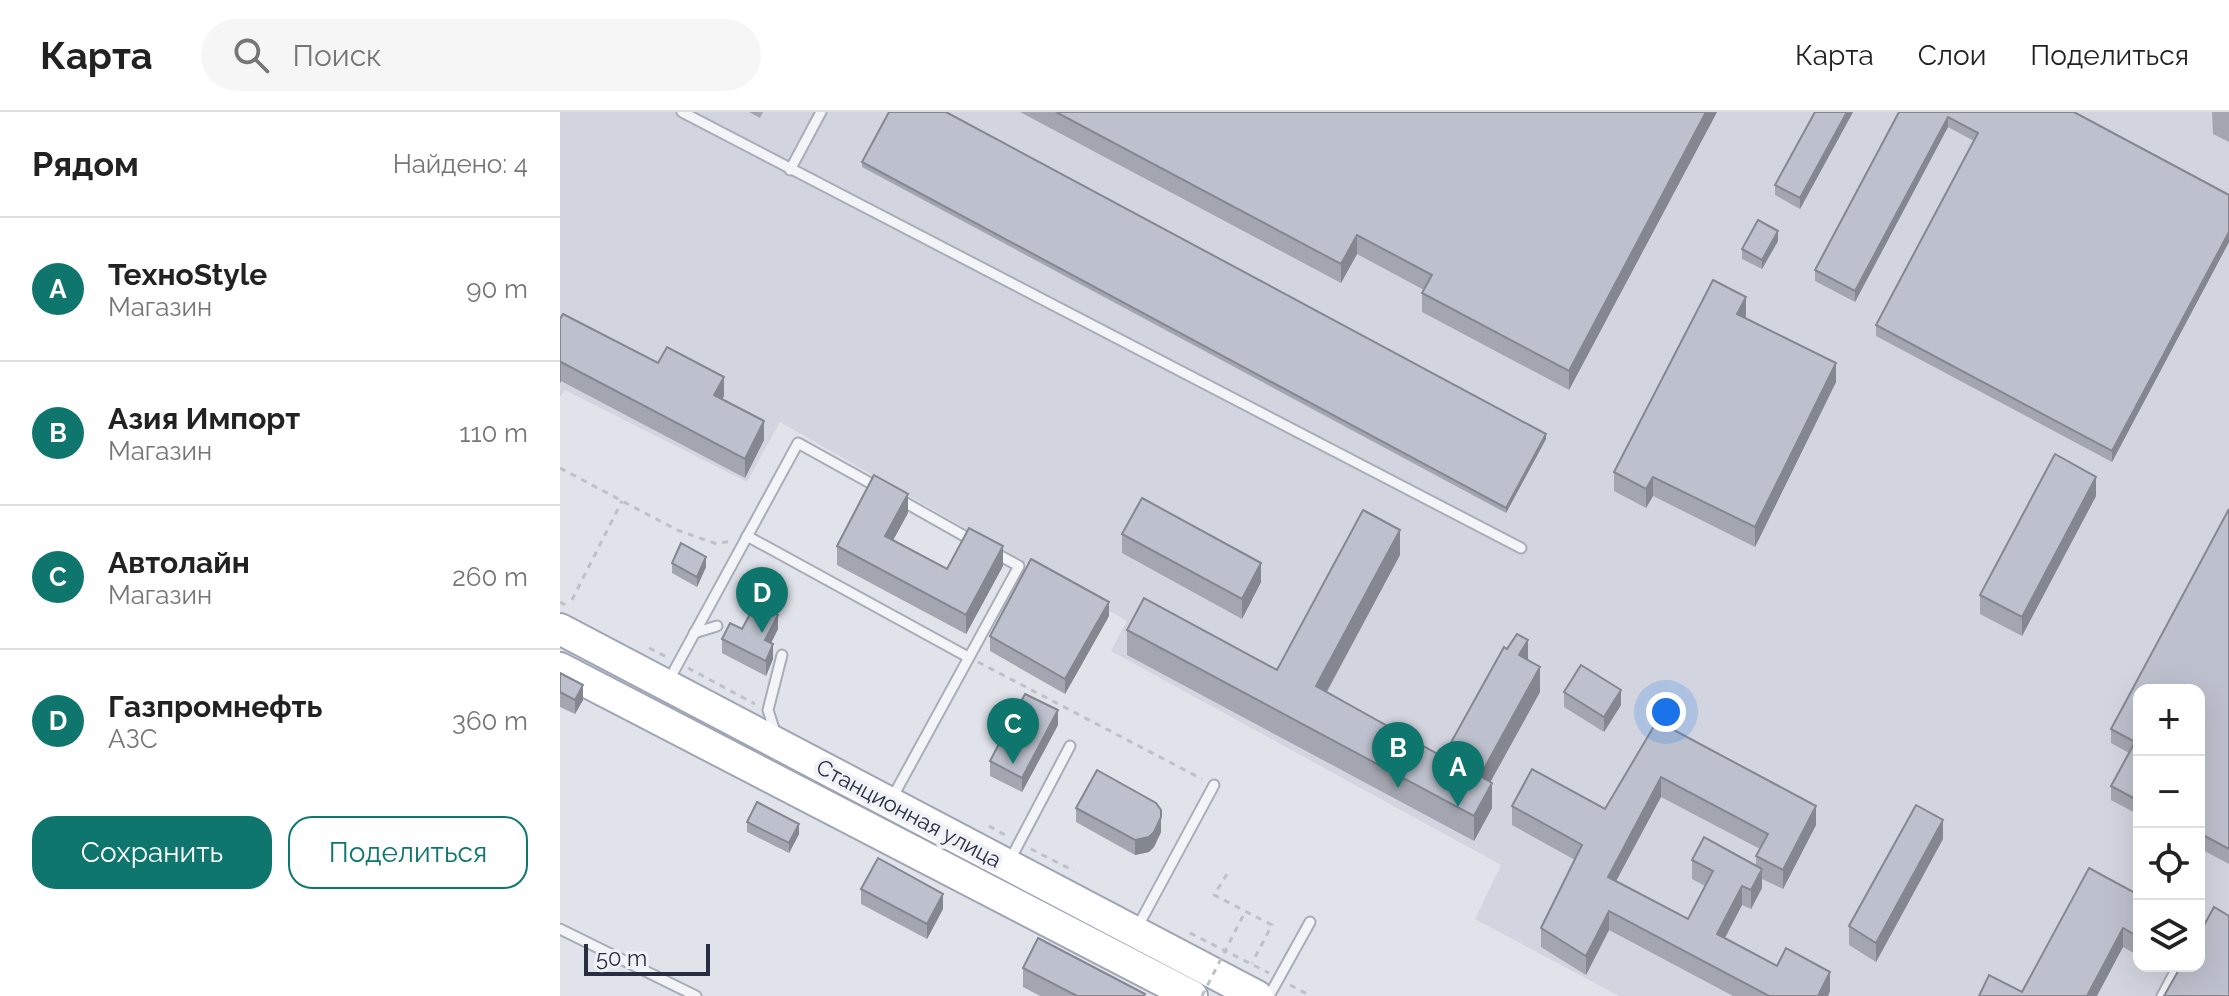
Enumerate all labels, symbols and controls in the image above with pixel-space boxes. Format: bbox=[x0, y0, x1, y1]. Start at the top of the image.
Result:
search box bbox=[201, 19, 761, 91]
text: Карта bbox=[40, 33, 153, 78]
icon: search bbox=[229, 33, 273, 77]
text: Поиск bbox=[293, 38, 382, 73]
text: Карта bbox=[1795, 39, 1874, 72]
text: Слои bbox=[1918, 39, 1986, 72]
text: Поделиться bbox=[2030, 39, 2189, 72]
text: Рядом bbox=[32, 144, 139, 184]
text: Найдено: 4 bbox=[393, 149, 528, 179]
text: ТехноStyle bbox=[108, 257, 267, 292]
text: A bbox=[49, 274, 67, 304]
text: 90 m bbox=[466, 274, 528, 304]
text: Магазин bbox=[108, 292, 212, 322]
text: Азия Импорт bbox=[108, 401, 300, 436]
text: B bbox=[49, 418, 67, 448]
text: 110 m bbox=[459, 418, 528, 448]
text: Магазин bbox=[108, 436, 212, 466]
text: Автолайн bbox=[108, 545, 250, 580]
text: C bbox=[49, 562, 67, 592]
text: 260 m bbox=[452, 562, 528, 592]
pin: D bbox=[736, 567, 788, 633]
text: Магазин bbox=[108, 580, 212, 610]
map controls bbox=[2133, 684, 2205, 972]
button: + bbox=[2133, 684, 2205, 756]
text: Газпромнефть bbox=[108, 689, 322, 724]
your location bbox=[1646, 692, 1686, 732]
pin: C bbox=[987, 698, 1039, 764]
text: D bbox=[49, 706, 67, 736]
text: 360 m bbox=[452, 706, 528, 736]
pin: B bbox=[1372, 722, 1424, 788]
text: АЗС bbox=[108, 724, 157, 754]
pin: A bbox=[1432, 741, 1484, 807]
street label: Станционная улица bbox=[812, 753, 1006, 873]
button: − bbox=[2133, 756, 2205, 828]
button: Сохранить bbox=[32, 816, 272, 889]
button: Поделиться bbox=[288, 816, 528, 889]
button: locate bbox=[2133, 828, 2205, 900]
button: layers bbox=[2133, 900, 2205, 972]
scale bar bbox=[584, 940, 710, 976]
text: 50 m bbox=[596, 945, 647, 971]

